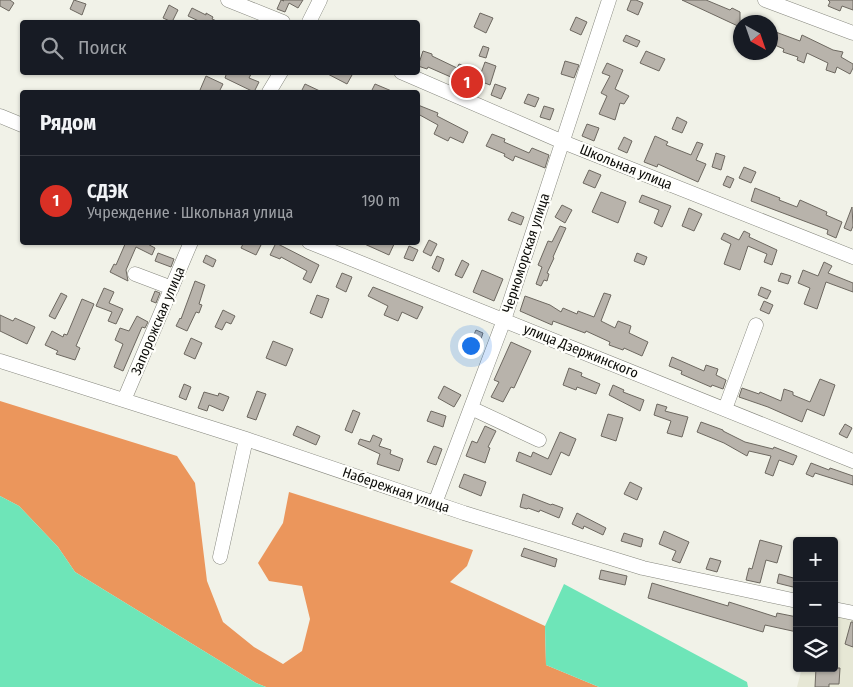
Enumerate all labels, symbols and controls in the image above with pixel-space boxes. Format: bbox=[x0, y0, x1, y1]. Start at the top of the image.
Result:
north arrow bbox=[733, 15, 778, 60]
search box bbox=[20, 20, 420, 75]
icon: search bbox=[38, 34, 66, 62]
text: Поиск bbox=[78, 36, 127, 59]
pin: 1 bbox=[451, 63, 483, 101]
text: Рядом bbox=[40, 110, 96, 136]
street label: Школьная улица bbox=[577, 141, 675, 193]
text: СДЭК bbox=[87, 180, 128, 203]
text: 1 bbox=[53, 191, 59, 210]
text: 190 m bbox=[362, 191, 400, 210]
street label: Черноморская улица bbox=[499, 191, 553, 315]
text: Учреждение · Школьная улица bbox=[87, 203, 293, 222]
street label: Запорожская улица bbox=[127, 264, 189, 378]
street label: улица Дзержинского bbox=[521, 320, 641, 382]
your location bbox=[458, 333, 484, 359]
street label: Набережная улица bbox=[340, 464, 452, 516]
map controls bbox=[793, 537, 838, 672]
button: + bbox=[793, 537, 838, 582]
button: − bbox=[793, 582, 838, 627]
button: layers bbox=[793, 627, 838, 672]

